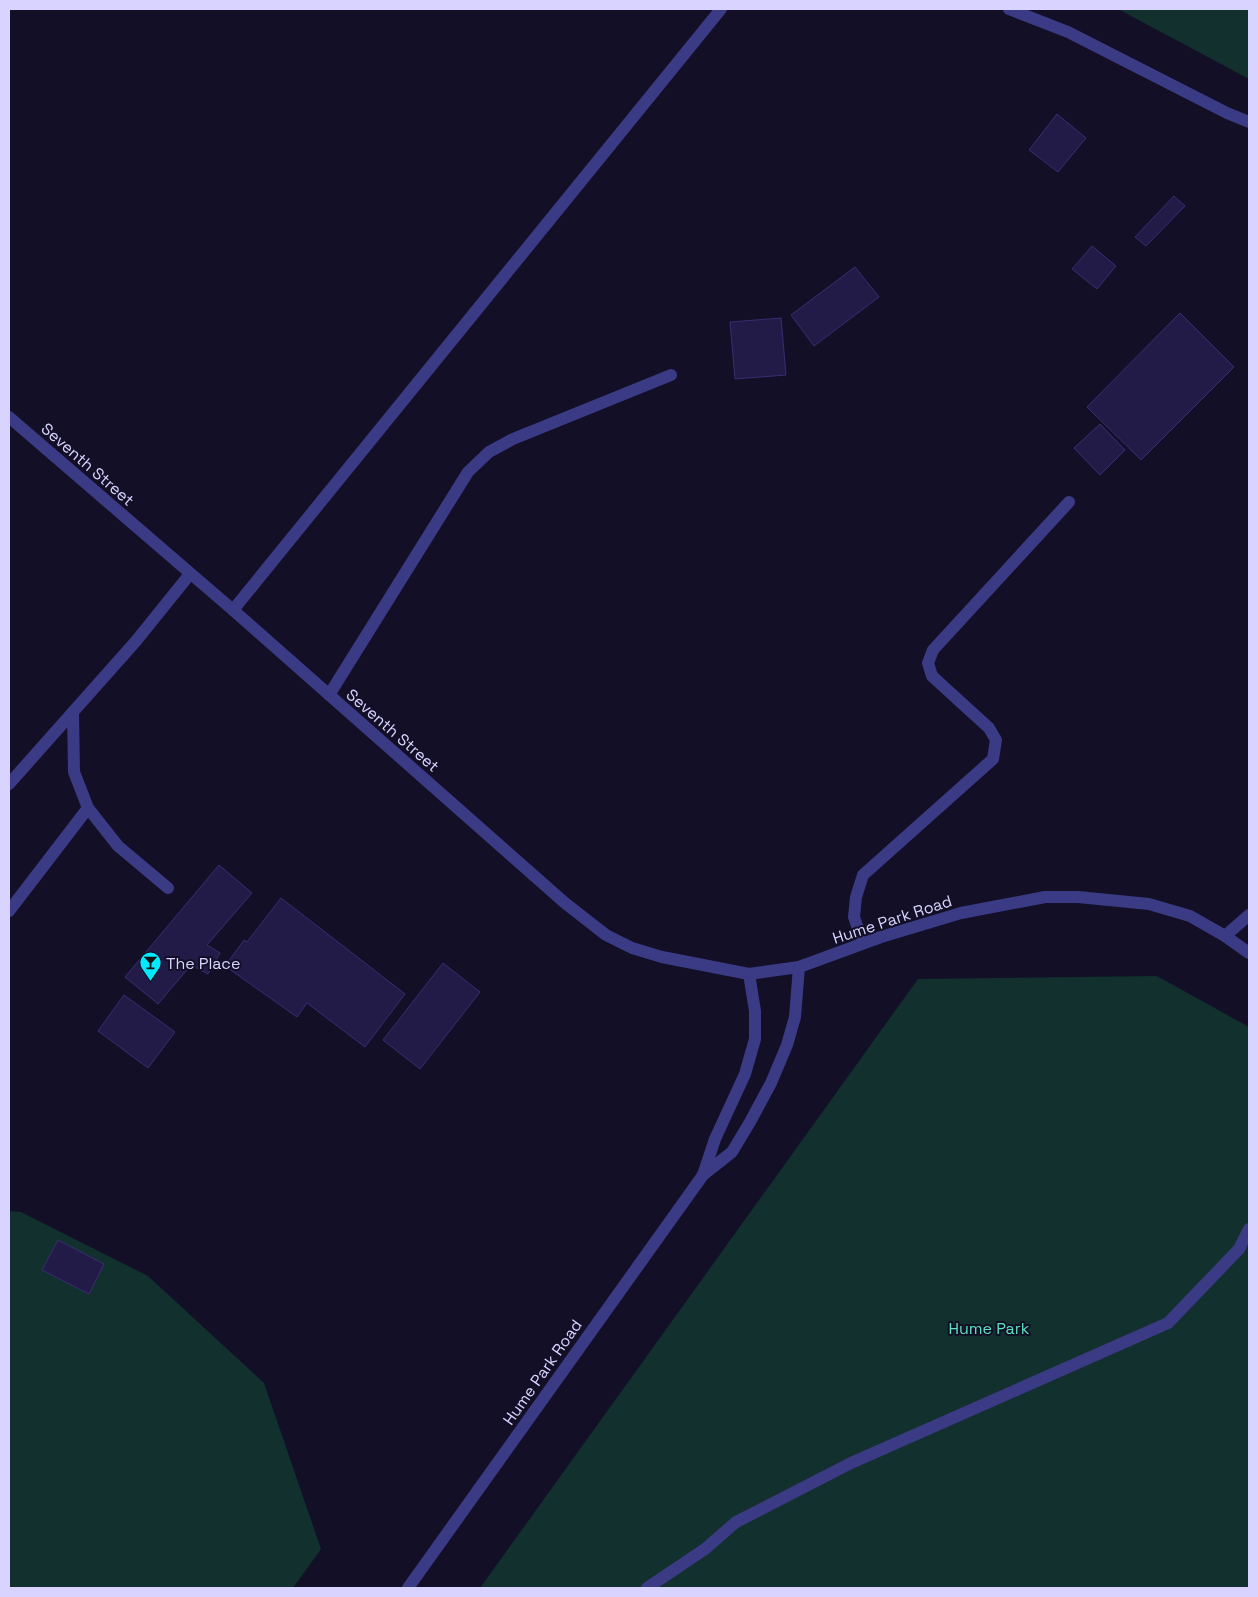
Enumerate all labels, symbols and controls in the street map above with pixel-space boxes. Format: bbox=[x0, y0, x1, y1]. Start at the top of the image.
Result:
street label: Seventh Street bbox=[37, 418, 139, 511]
street label: Seventh Street bbox=[342, 684, 444, 777]
street label: Hume Park Road bbox=[830, 890, 955, 949]
bar icon: The Place bbox=[138, 951, 162, 982]
place label: The Place bbox=[166, 953, 240, 974]
street label: Hume Park Road bbox=[498, 1315, 587, 1429]
park label: Hume Park bbox=[949, 1318, 1030, 1339]

